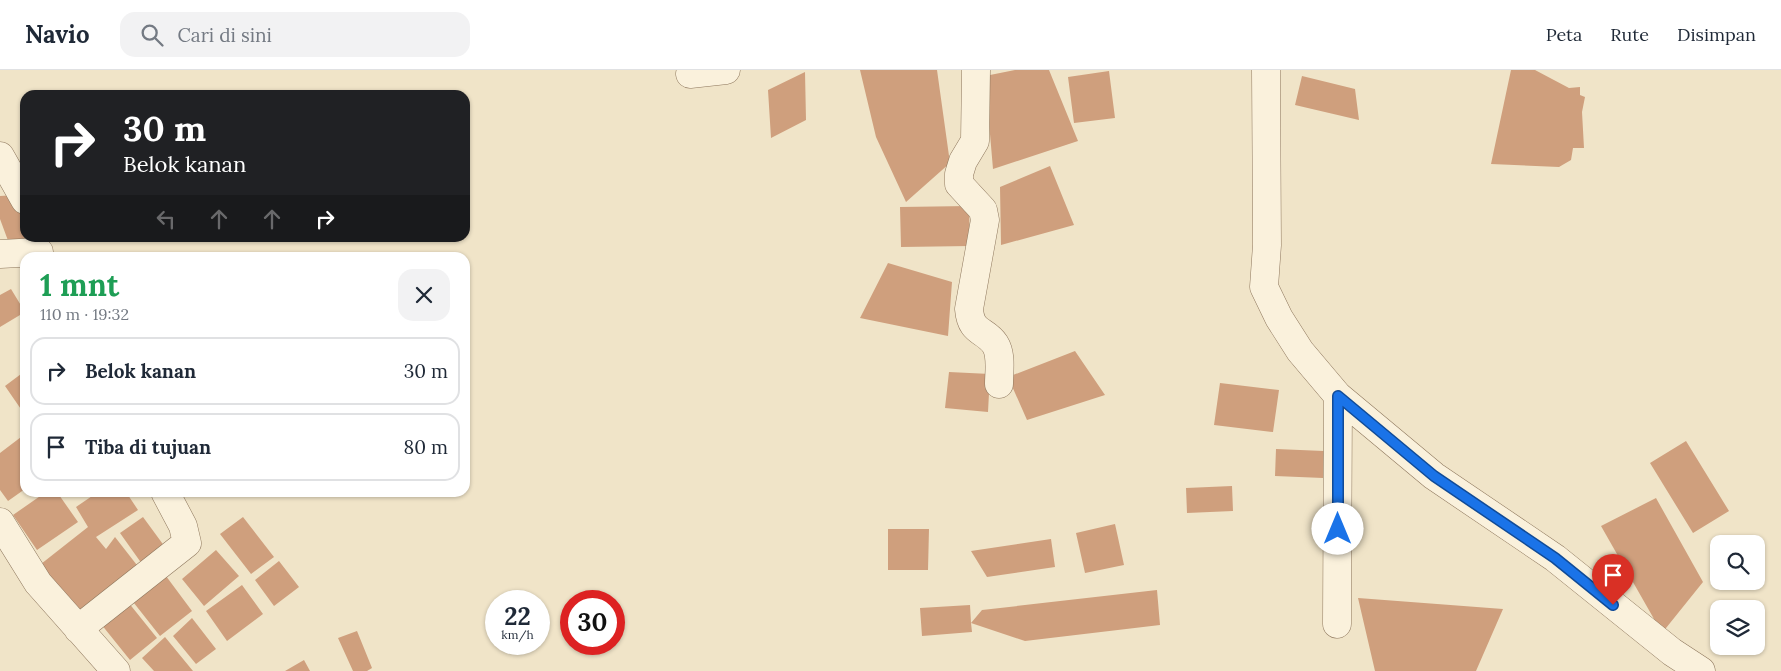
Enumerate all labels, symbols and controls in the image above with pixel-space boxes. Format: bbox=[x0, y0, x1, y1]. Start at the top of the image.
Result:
search box bbox=[120, 12, 470, 57]
text: Navio bbox=[25, 19, 90, 50]
icon: search bbox=[138, 21, 166, 49]
text: Cari di sini bbox=[178, 23, 272, 47]
text: Peta bbox=[1546, 23, 1582, 46]
text: Rute bbox=[1610, 23, 1649, 46]
text: Disimpan bbox=[1677, 23, 1756, 46]
text: 30 m bbox=[123, 106, 206, 151]
icon: right bbox=[40, 110, 105, 175]
text: Belok kanan bbox=[123, 150, 246, 178]
icon: left bbox=[152, 205, 180, 233]
icon: ahead bbox=[205, 205, 233, 233]
icon: ahead bbox=[258, 205, 286, 233]
icon: right bbox=[311, 205, 339, 233]
text: 1 mnt bbox=[40, 266, 119, 304]
button: close bbox=[398, 269, 450, 321]
text: 110 m · 19:32 bbox=[40, 304, 129, 324]
icon: right bbox=[42, 357, 70, 385]
text: Belok kanan bbox=[85, 359, 196, 383]
text: 30 m bbox=[404, 359, 448, 383]
icon: arrive bbox=[42, 433, 70, 461]
text: Tiba di tujuan bbox=[85, 435, 211, 459]
text: 80 m bbox=[404, 435, 448, 459]
position arrow bbox=[1311, 502, 1363, 554]
map controls bbox=[1710, 535, 1765, 655]
button: search bbox=[1710, 535, 1765, 590]
pin bbox=[1592, 554, 1634, 605]
icon: arrive bbox=[1599, 561, 1627, 589]
speed limit sign: 30 bbox=[560, 590, 625, 655]
text: 22 bbox=[504, 600, 531, 632]
button: layers bbox=[1710, 600, 1765, 655]
text: km/h bbox=[501, 627, 534, 642]

